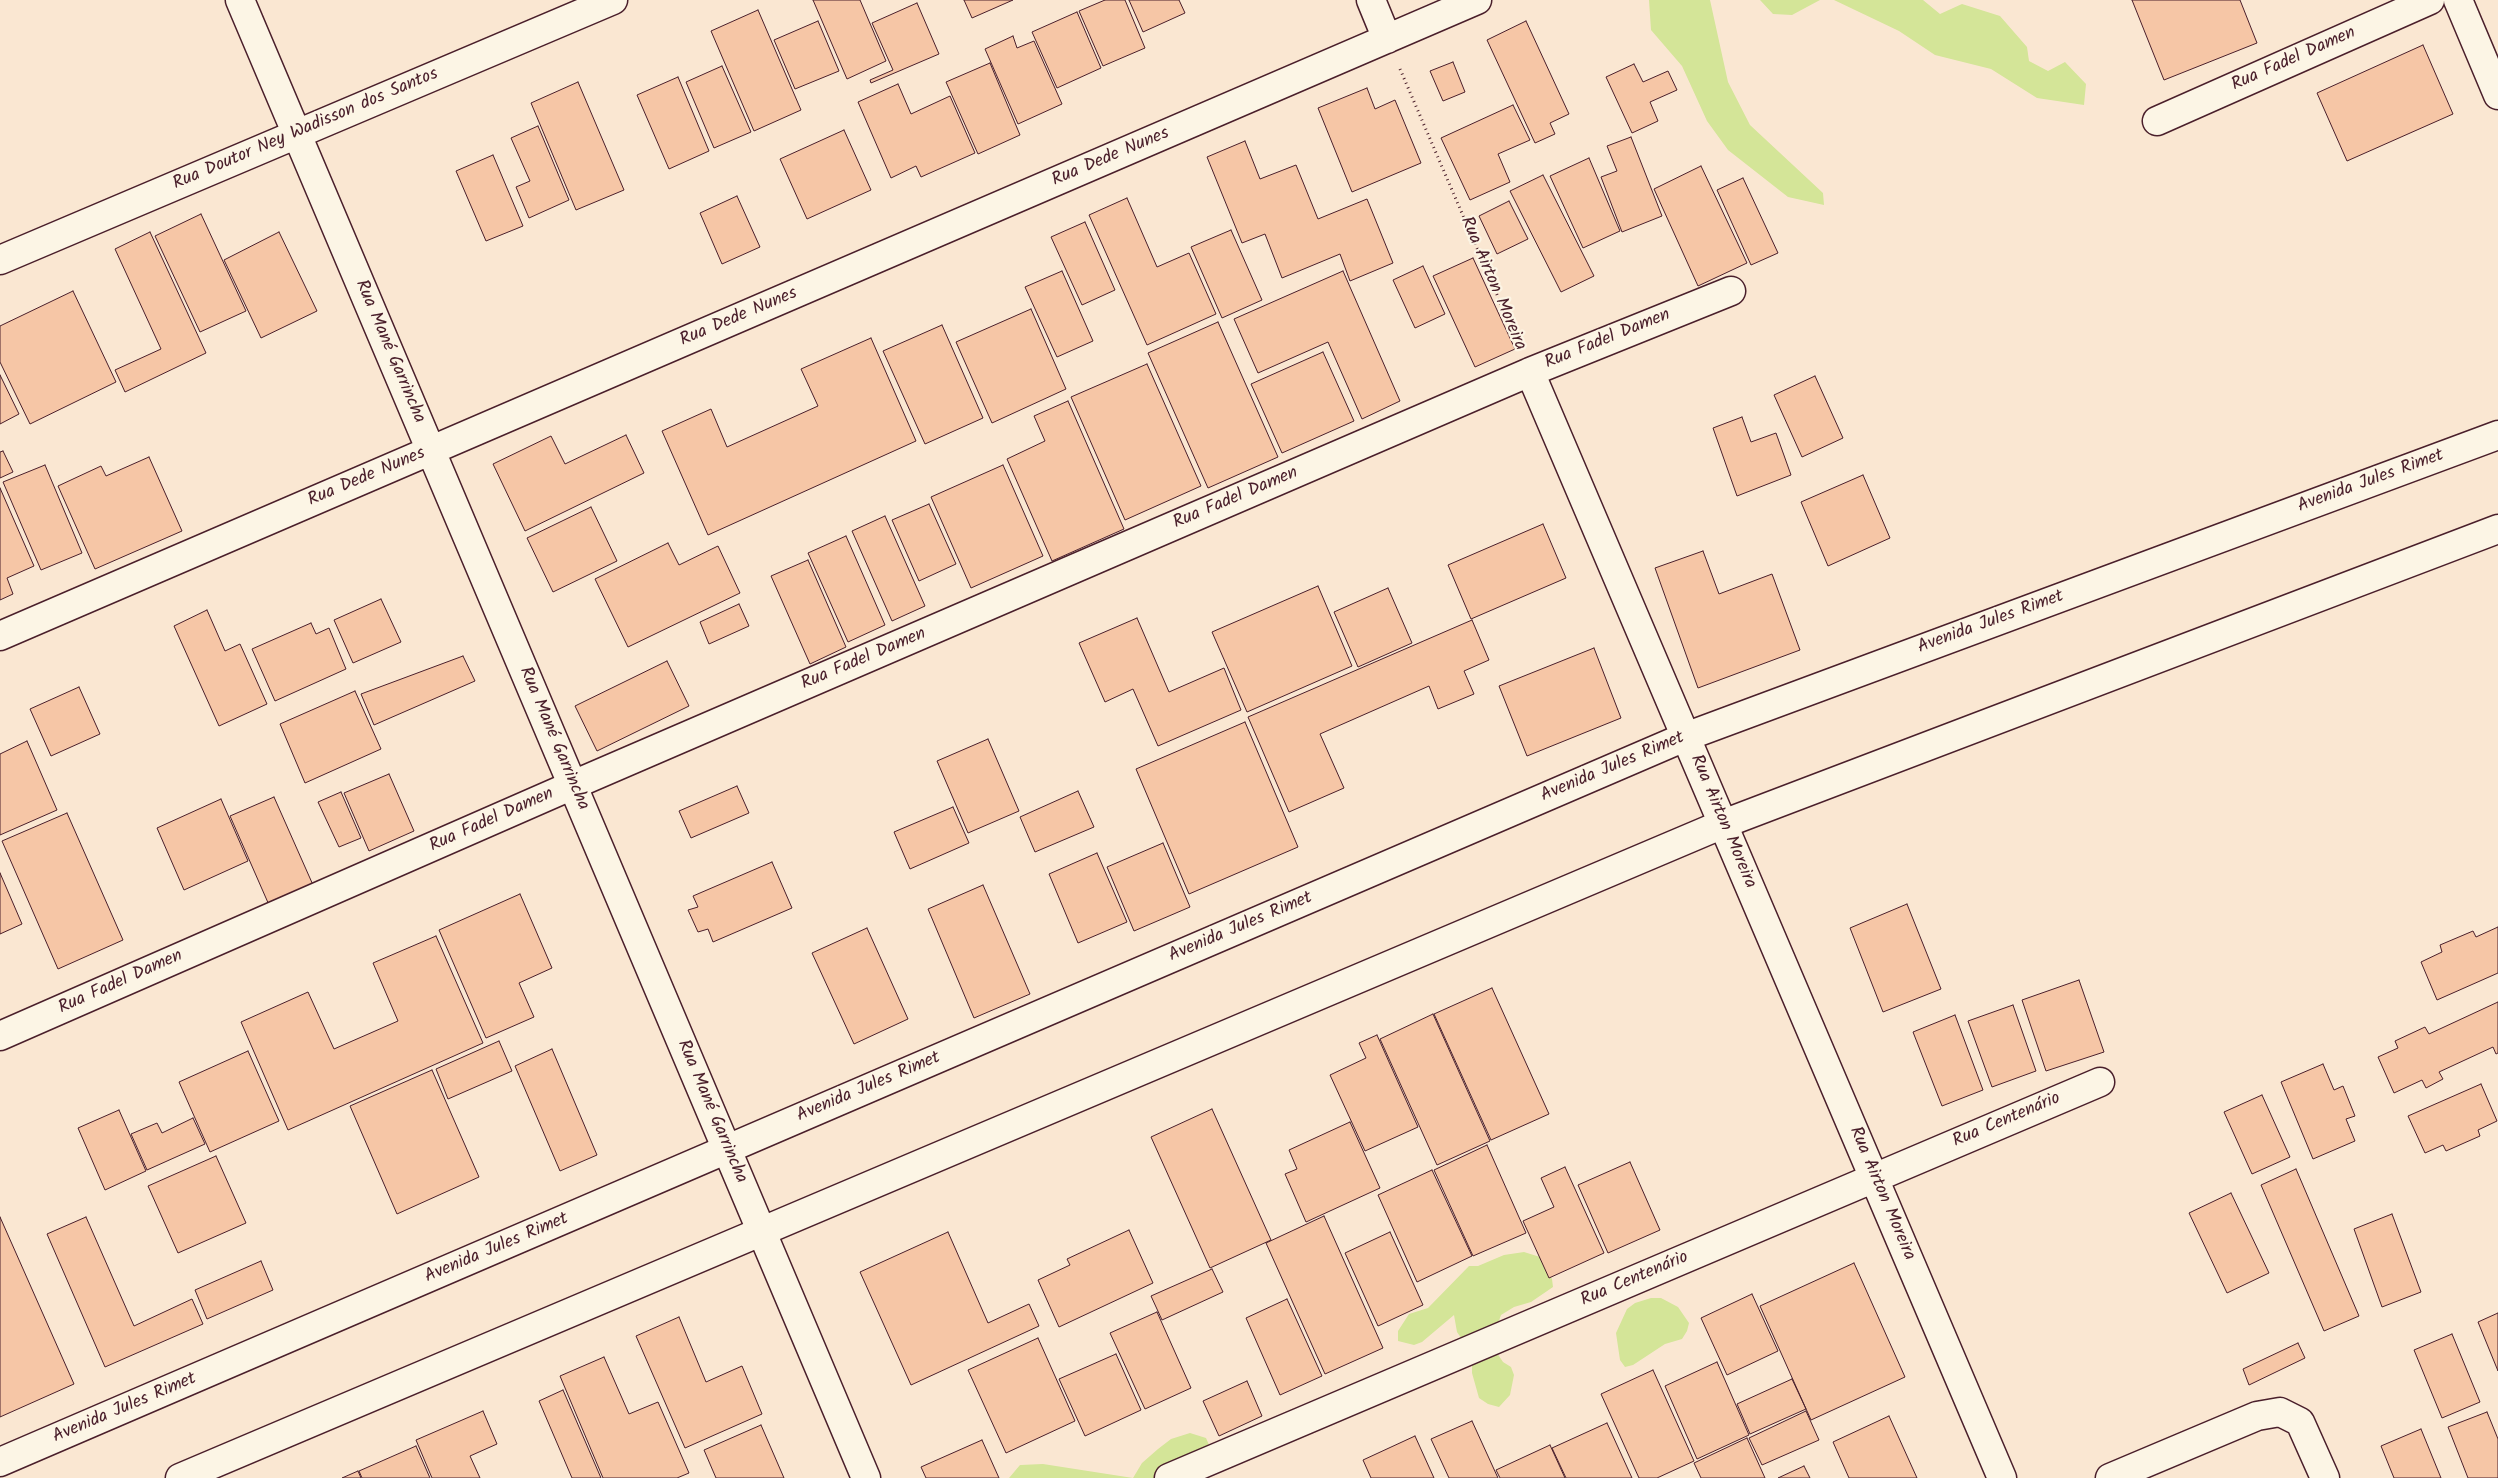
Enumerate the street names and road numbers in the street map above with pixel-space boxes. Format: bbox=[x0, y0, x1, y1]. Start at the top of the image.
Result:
street label: Rua Fadel Damen bbox=[2229, 23, 2359, 97]
street label: Rua Doutor Ney Wadisson dos Santos bbox=[170, 64, 442, 196]
street label: Rua Dede Nunes bbox=[1049, 124, 1173, 192]
street label: Rua Airton Moreira bbox=[1454, 214, 1530, 354]
street label: Rua Mané Garrincha bbox=[349, 277, 429, 427]
street label: Rua Dede Nunes bbox=[677, 284, 801, 352]
street label: Rua Fadel Damen bbox=[1542, 305, 1674, 375]
street label: Rua Dede Nunes bbox=[305, 444, 429, 512]
street label: Avenida Jules Rimet bbox=[2295, 446, 2447, 518]
street label: Rua Fadel Damen bbox=[1170, 463, 1302, 535]
street label: Avenida Jules Rimet bbox=[1915, 587, 2067, 659]
street label: Rua Fadel Damen bbox=[798, 624, 930, 696]
street label: Rua Mané Garrincha bbox=[513, 664, 593, 814]
street label: Avenida Jules Rimet bbox=[1538, 728, 1688, 808]
street label: Rua Airton Moreira bbox=[1684, 752, 1760, 892]
street label: Rua Fadel Damen bbox=[427, 784, 557, 858]
street label: Avenida Jules Rimet bbox=[1166, 888, 1316, 968]
street label: Rua Fadel Damen bbox=[56, 946, 186, 1020]
street label: Rua Mané Garrincha bbox=[671, 1037, 751, 1187]
street label: Avenida Jules Rimet bbox=[794, 1048, 944, 1128]
street label: Rua Centenário bbox=[1950, 1089, 2064, 1153]
street label: Rua Airton Moreira bbox=[1843, 1124, 1919, 1264]
street label: Avenida Jules Rimet bbox=[422, 1209, 572, 1289]
street label: Rua Centenário bbox=[1578, 1248, 1692, 1312]
street label: Avenida Jules Rimet bbox=[50, 1369, 200, 1449]

